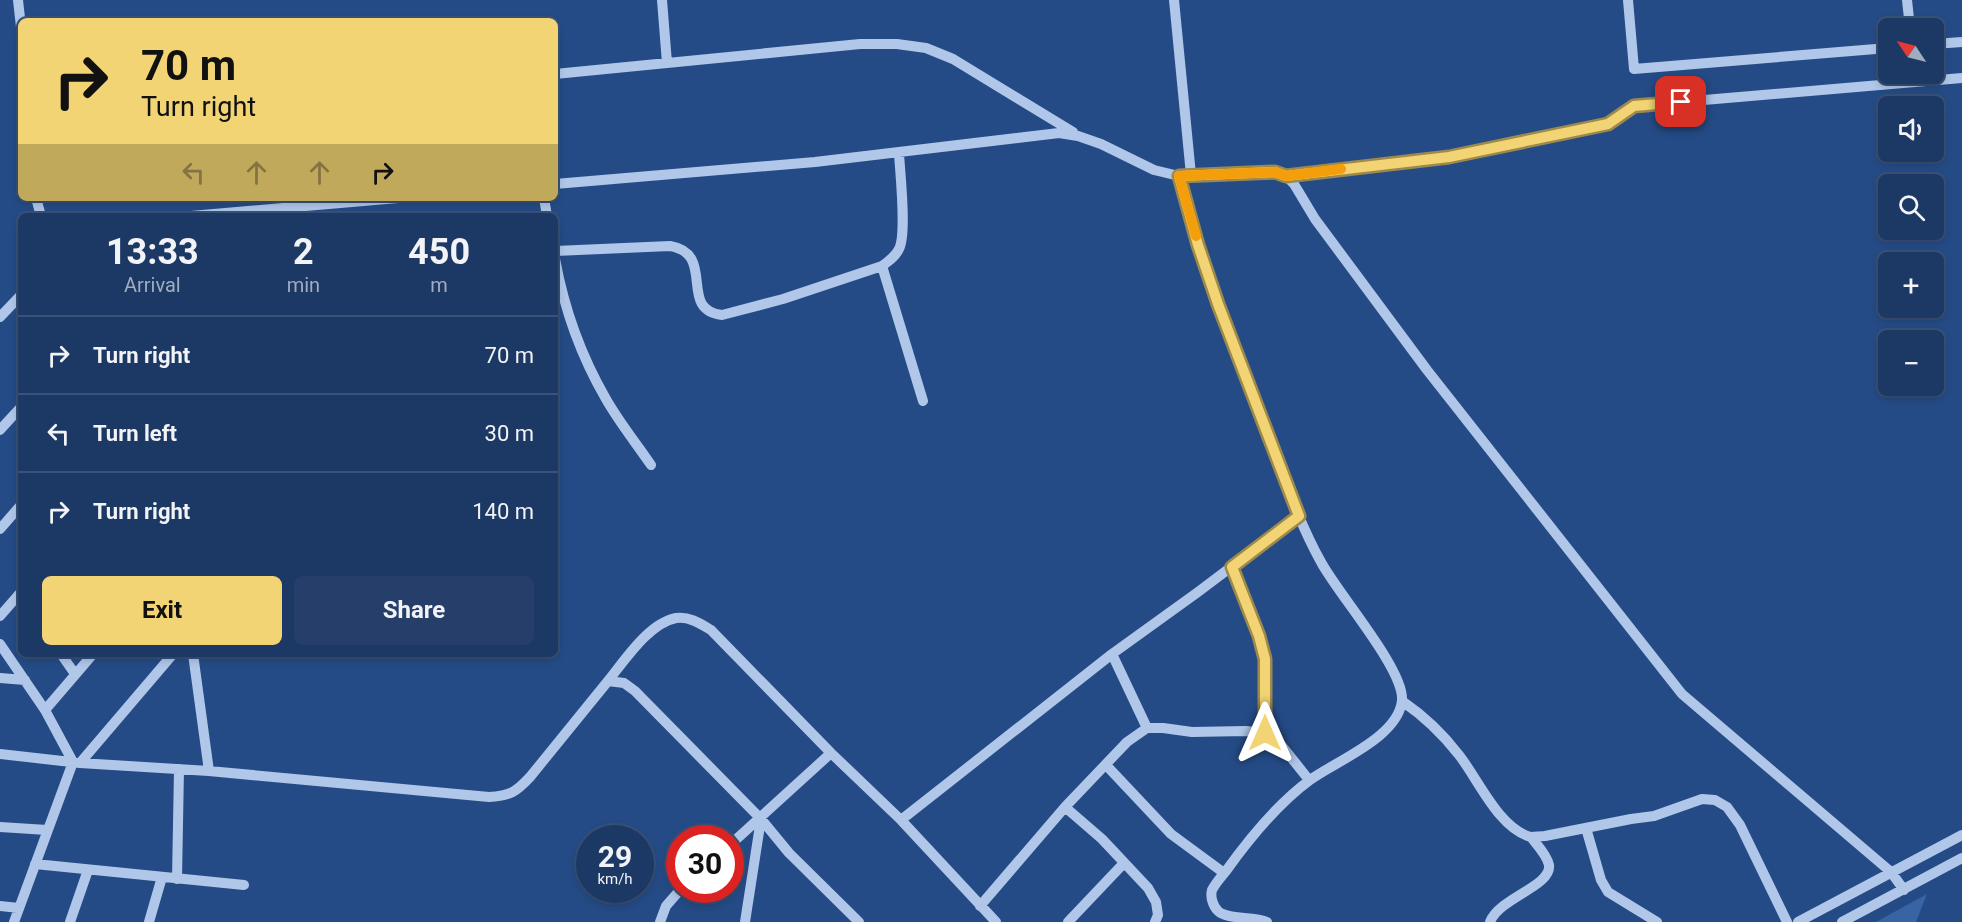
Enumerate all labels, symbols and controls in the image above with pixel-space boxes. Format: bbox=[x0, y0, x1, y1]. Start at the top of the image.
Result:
north arrow bbox=[1878, 18, 1944, 84]
map controls bbox=[1878, 18, 1944, 396]
text: 70 m bbox=[141, 41, 236, 90]
icon: right bbox=[42, 42, 120, 120]
pin bbox=[1655, 76, 1706, 127]
icon: arrive bbox=[1664, 85, 1697, 118]
text: Turn right bbox=[141, 91, 256, 123]
button: sound bbox=[1878, 96, 1944, 162]
icon: left bbox=[177, 156, 210, 189]
icon: ahead bbox=[240, 156, 273, 189]
icon: ahead bbox=[303, 156, 336, 189]
icon: right bbox=[366, 156, 399, 189]
button: search bbox=[1878, 174, 1944, 240]
text: 13:33 bbox=[106, 231, 199, 273]
text: 2 bbox=[293, 231, 314, 273]
text: 450 bbox=[408, 231, 470, 273]
button: + bbox=[1878, 252, 1944, 318]
text: Arrival bbox=[124, 273, 181, 297]
text: min bbox=[287, 273, 320, 297]
text: m bbox=[430, 273, 448, 297]
button: − bbox=[1878, 330, 1944, 396]
icon: right bbox=[42, 339, 75, 372]
text: Turn right bbox=[93, 343, 190, 368]
text: 70 m bbox=[485, 343, 534, 368]
icon: left bbox=[42, 417, 75, 450]
text: Turn left bbox=[93, 421, 177, 446]
text: 30 m bbox=[485, 421, 534, 446]
icon: right bbox=[42, 495, 75, 528]
text: Turn right bbox=[93, 499, 190, 524]
text: 140 m bbox=[472, 499, 534, 524]
button: Exit bbox=[42, 576, 282, 645]
button: Share bbox=[294, 576, 534, 645]
position arrow bbox=[1233, 701, 1297, 765]
speed limit sign: 30 bbox=[666, 825, 744, 903]
text: 29 bbox=[598, 839, 632, 874]
text: km/h bbox=[597, 870, 633, 888]

